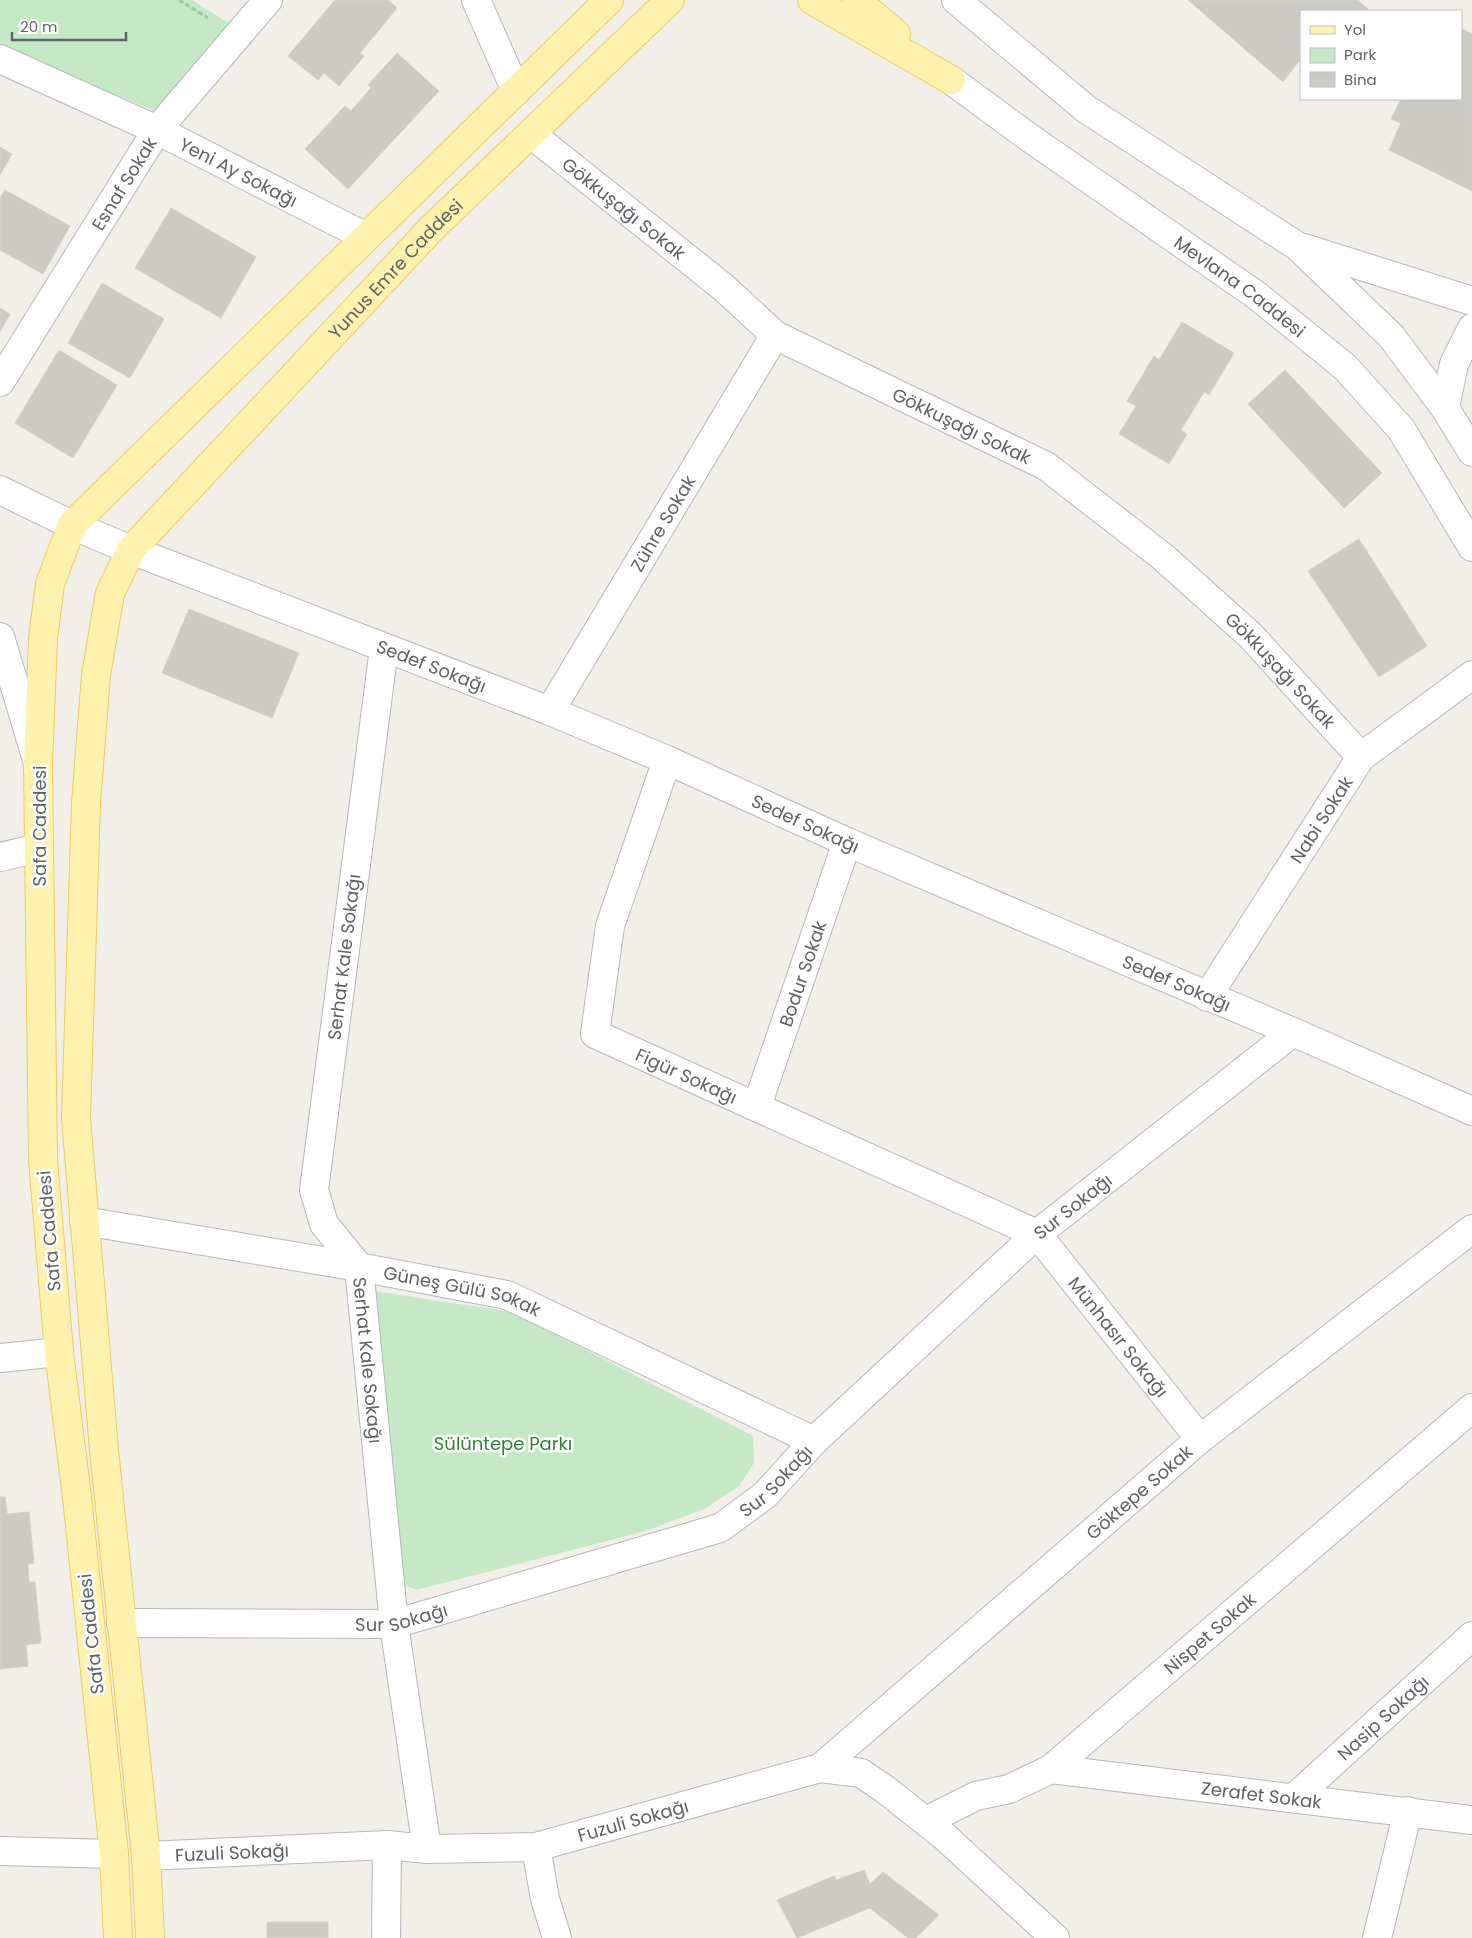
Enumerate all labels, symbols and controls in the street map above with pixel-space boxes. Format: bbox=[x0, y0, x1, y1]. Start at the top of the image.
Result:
scale bar bbox=[12, 10, 126, 42]
legend bbox=[1300, 10, 1462, 100]
text: 20 m bbox=[20, 16, 58, 37]
text: Yol bbox=[1344, 19, 1366, 40]
text: Park bbox=[1344, 44, 1376, 65]
text: Bina bbox=[1344, 69, 1377, 90]
street label: Esnaf Sokak bbox=[85, 131, 163, 235]
street label: Yeni Ay Sokağı bbox=[175, 131, 302, 212]
street label: Gökkuşağı Sokak bbox=[557, 151, 692, 266]
street label: Yunus Emre Caddesi bbox=[322, 193, 468, 344]
street label: Mevlana Caddesi bbox=[1169, 229, 1311, 343]
street label: Gökkuşağı Sokak bbox=[888, 381, 1036, 470]
street label: Zühre Sokak bbox=[624, 470, 701, 576]
street label: Gökkuşağı Sokak bbox=[1220, 606, 1342, 734]
street label: Sedef Sokağı bbox=[373, 633, 490, 698]
street label: Safa Caddesi bbox=[27, 765, 52, 887]
street label: Nabi Sokak bbox=[1284, 770, 1359, 868]
street label: Sedef Sokağı bbox=[748, 788, 863, 858]
street label: Serhat Kale Sokağı bbox=[321, 873, 367, 1041]
street label: Bodur Sokak bbox=[772, 916, 832, 1030]
street label: Sedef Sokağı bbox=[1119, 948, 1235, 1017]
street label: Figür Sokağı bbox=[632, 1042, 741, 1109]
street label: Sur Sokağı bbox=[1028, 1167, 1117, 1245]
street label: Safa Caddesi bbox=[31, 1170, 67, 1292]
street label: Güneş Gülü Sokak bbox=[382, 1259, 546, 1322]
street label: Münhasır Sokağı bbox=[1063, 1271, 1175, 1402]
street label: Serhat Kale Sokağı bbox=[348, 1276, 389, 1445]
park label: Sülüntepe Parkı bbox=[434, 1431, 572, 1456]
street label: Göktepe Sokak bbox=[1080, 1438, 1198, 1545]
street label: Sur Sokağı bbox=[734, 1439, 817, 1523]
street label: Safa Caddesi bbox=[72, 1573, 110, 1695]
street label: Nispet Sokak bbox=[1158, 1586, 1262, 1680]
street label: Sur Sokağı bbox=[355, 1596, 450, 1637]
street label: Nasip Sokağı bbox=[1332, 1669, 1434, 1765]
street label: Zerafet Sokak bbox=[1200, 1775, 1324, 1814]
street label: Fuzuli Sokağı bbox=[574, 1793, 691, 1847]
street label: Fuzuli Sokağı bbox=[174, 1837, 290, 1867]

